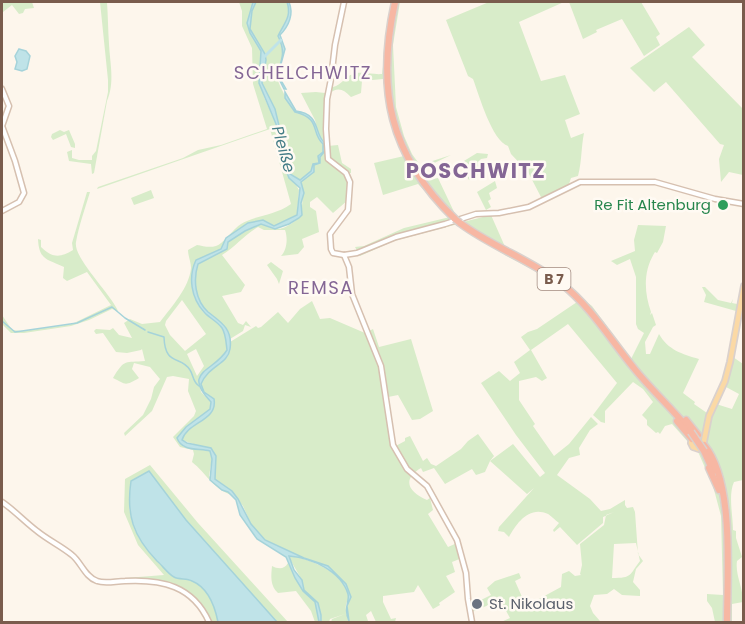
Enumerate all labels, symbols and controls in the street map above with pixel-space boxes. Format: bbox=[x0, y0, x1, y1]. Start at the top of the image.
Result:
district label: SCHELCHWITZ bbox=[234, 60, 372, 85]
water label: Pleiße bbox=[266, 123, 301, 175]
district label: POSCHWITZ bbox=[406, 156, 546, 185]
place label: Re Fit Altenburg bbox=[594, 194, 711, 215]
marker: Re Fit Altenburg bbox=[716, 198, 730, 212]
road number: B 7 bbox=[538, 268, 570, 290]
district label: REMSA bbox=[288, 275, 354, 300]
place label: St. Nikolaus bbox=[489, 593, 573, 614]
marker: St. Nikolaus bbox=[470, 597, 484, 611]

